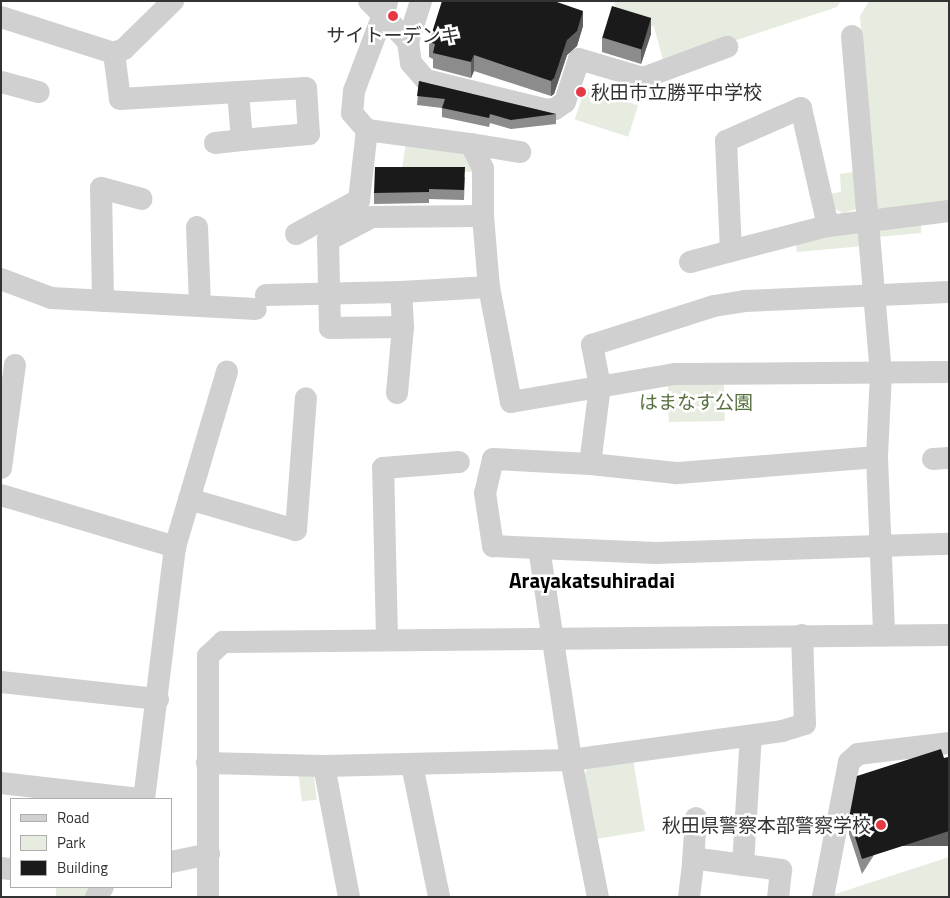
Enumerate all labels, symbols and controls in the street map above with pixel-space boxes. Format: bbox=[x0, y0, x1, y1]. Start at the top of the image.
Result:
marker: サイトーデンキ bbox=[387, 10, 399, 22]
place label: サイトーデンキ bbox=[327, 24, 459, 46]
place label: 秋田市立勝平中学校 bbox=[591, 81, 762, 103]
marker: 秋田市立勝平中学校 bbox=[575, 86, 587, 98]
park label: はまなす公園 bbox=[639, 391, 753, 413]
district label: Arayakatsuhiradai bbox=[509, 567, 675, 593]
legend bbox=[10, 798, 172, 888]
text: Road bbox=[57, 806, 89, 829]
place label: 秋田県警察本部警察学校 bbox=[662, 814, 871, 836]
marker: 秋田県警察本部警察学校 bbox=[875, 819, 887, 831]
text: Park bbox=[57, 831, 86, 854]
text: Building bbox=[57, 856, 108, 879]

